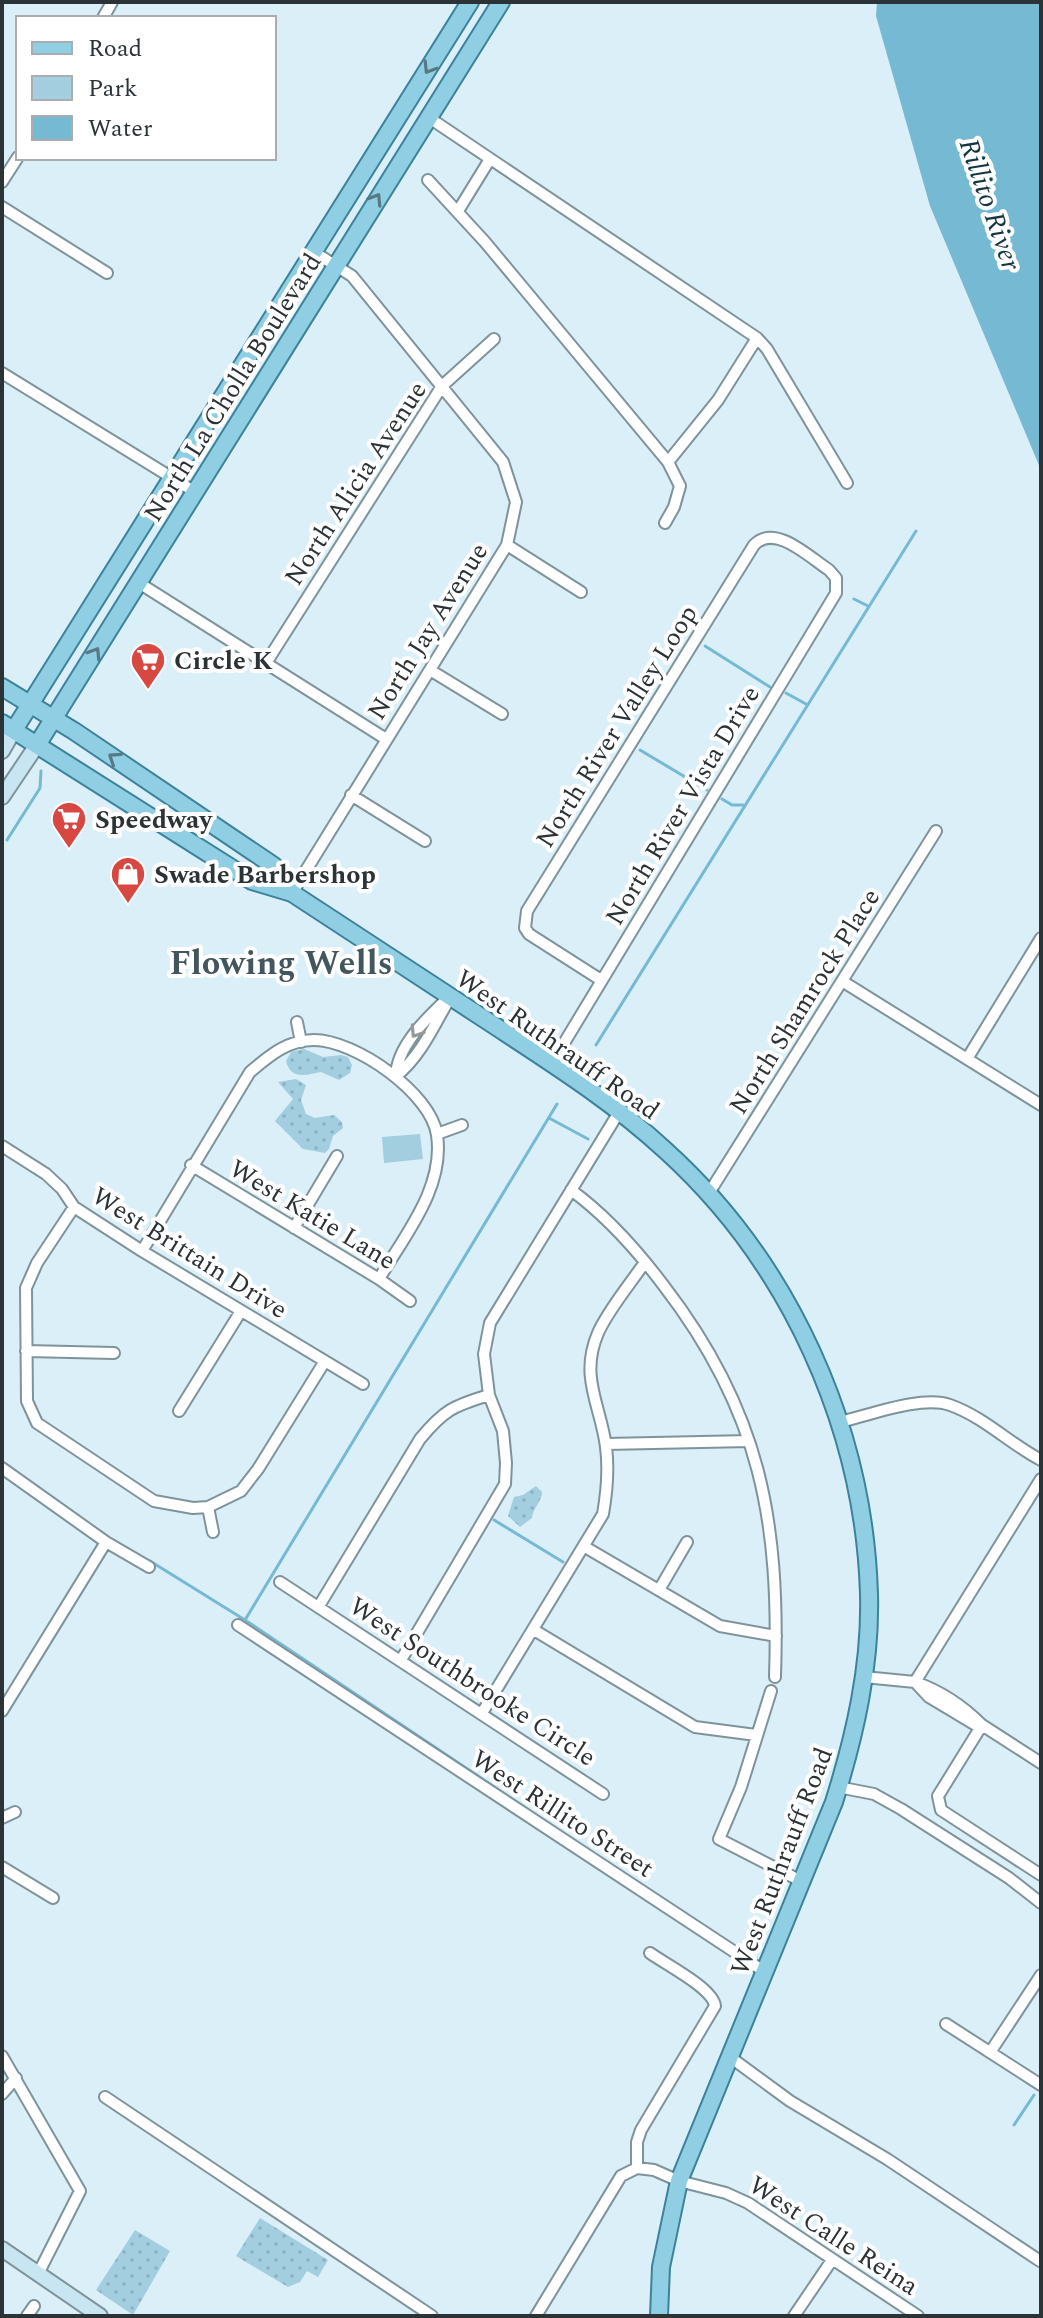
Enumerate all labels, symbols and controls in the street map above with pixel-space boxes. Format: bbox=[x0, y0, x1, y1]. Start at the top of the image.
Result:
legend bbox=[16, 16, 276, 160]
text: Road bbox=[88, 31, 142, 67]
one-way arrow bbox=[423, 59, 438, 74]
text: Park bbox=[88, 71, 138, 107]
text: Water bbox=[88, 111, 152, 147]
water label: Rillito River bbox=[947, 133, 1032, 277]
one-way arrow bbox=[367, 193, 382, 208]
street label: North La Cholla Boulevard bbox=[134, 245, 332, 530]
street label: North Alicia Avenue bbox=[275, 373, 437, 594]
street label: North Jay Avenue bbox=[357, 535, 499, 728]
street label: North River Valley Loop bbox=[526, 597, 708, 856]
supermarket icon: Circle K bbox=[129, 641, 167, 691]
place label: Circle K bbox=[174, 641, 273, 681]
one-way arrow bbox=[86, 647, 101, 661]
street label: North River Vista Drive bbox=[595, 678, 770, 933]
one-way arrow bbox=[108, 753, 122, 768]
supermarket icon: Speedway bbox=[50, 800, 88, 850]
place label: Speedway bbox=[95, 800, 213, 840]
shop icon: Swade Barbershop bbox=[109, 855, 147, 905]
place label: Swade Barbershop bbox=[154, 855, 376, 895]
street label: North Shamrock Place bbox=[719, 881, 891, 1122]
district label: Flowing Wells bbox=[169, 938, 393, 990]
street label: West Ruthrauff Road bbox=[447, 959, 668, 1130]
one-way arrow bbox=[411, 1024, 426, 1038]
street label: West Katie Lane bbox=[221, 1149, 404, 1281]
street label: West Brittain Drive bbox=[84, 1176, 295, 1329]
street label: West Southbrooke Circle bbox=[341, 1587, 604, 1777]
street label: West Rillito Street bbox=[463, 1740, 662, 1888]
street label: West Ruthrauff Road bbox=[720, 1742, 844, 1981]
street label: West Calle Reina bbox=[740, 2166, 927, 2306]

